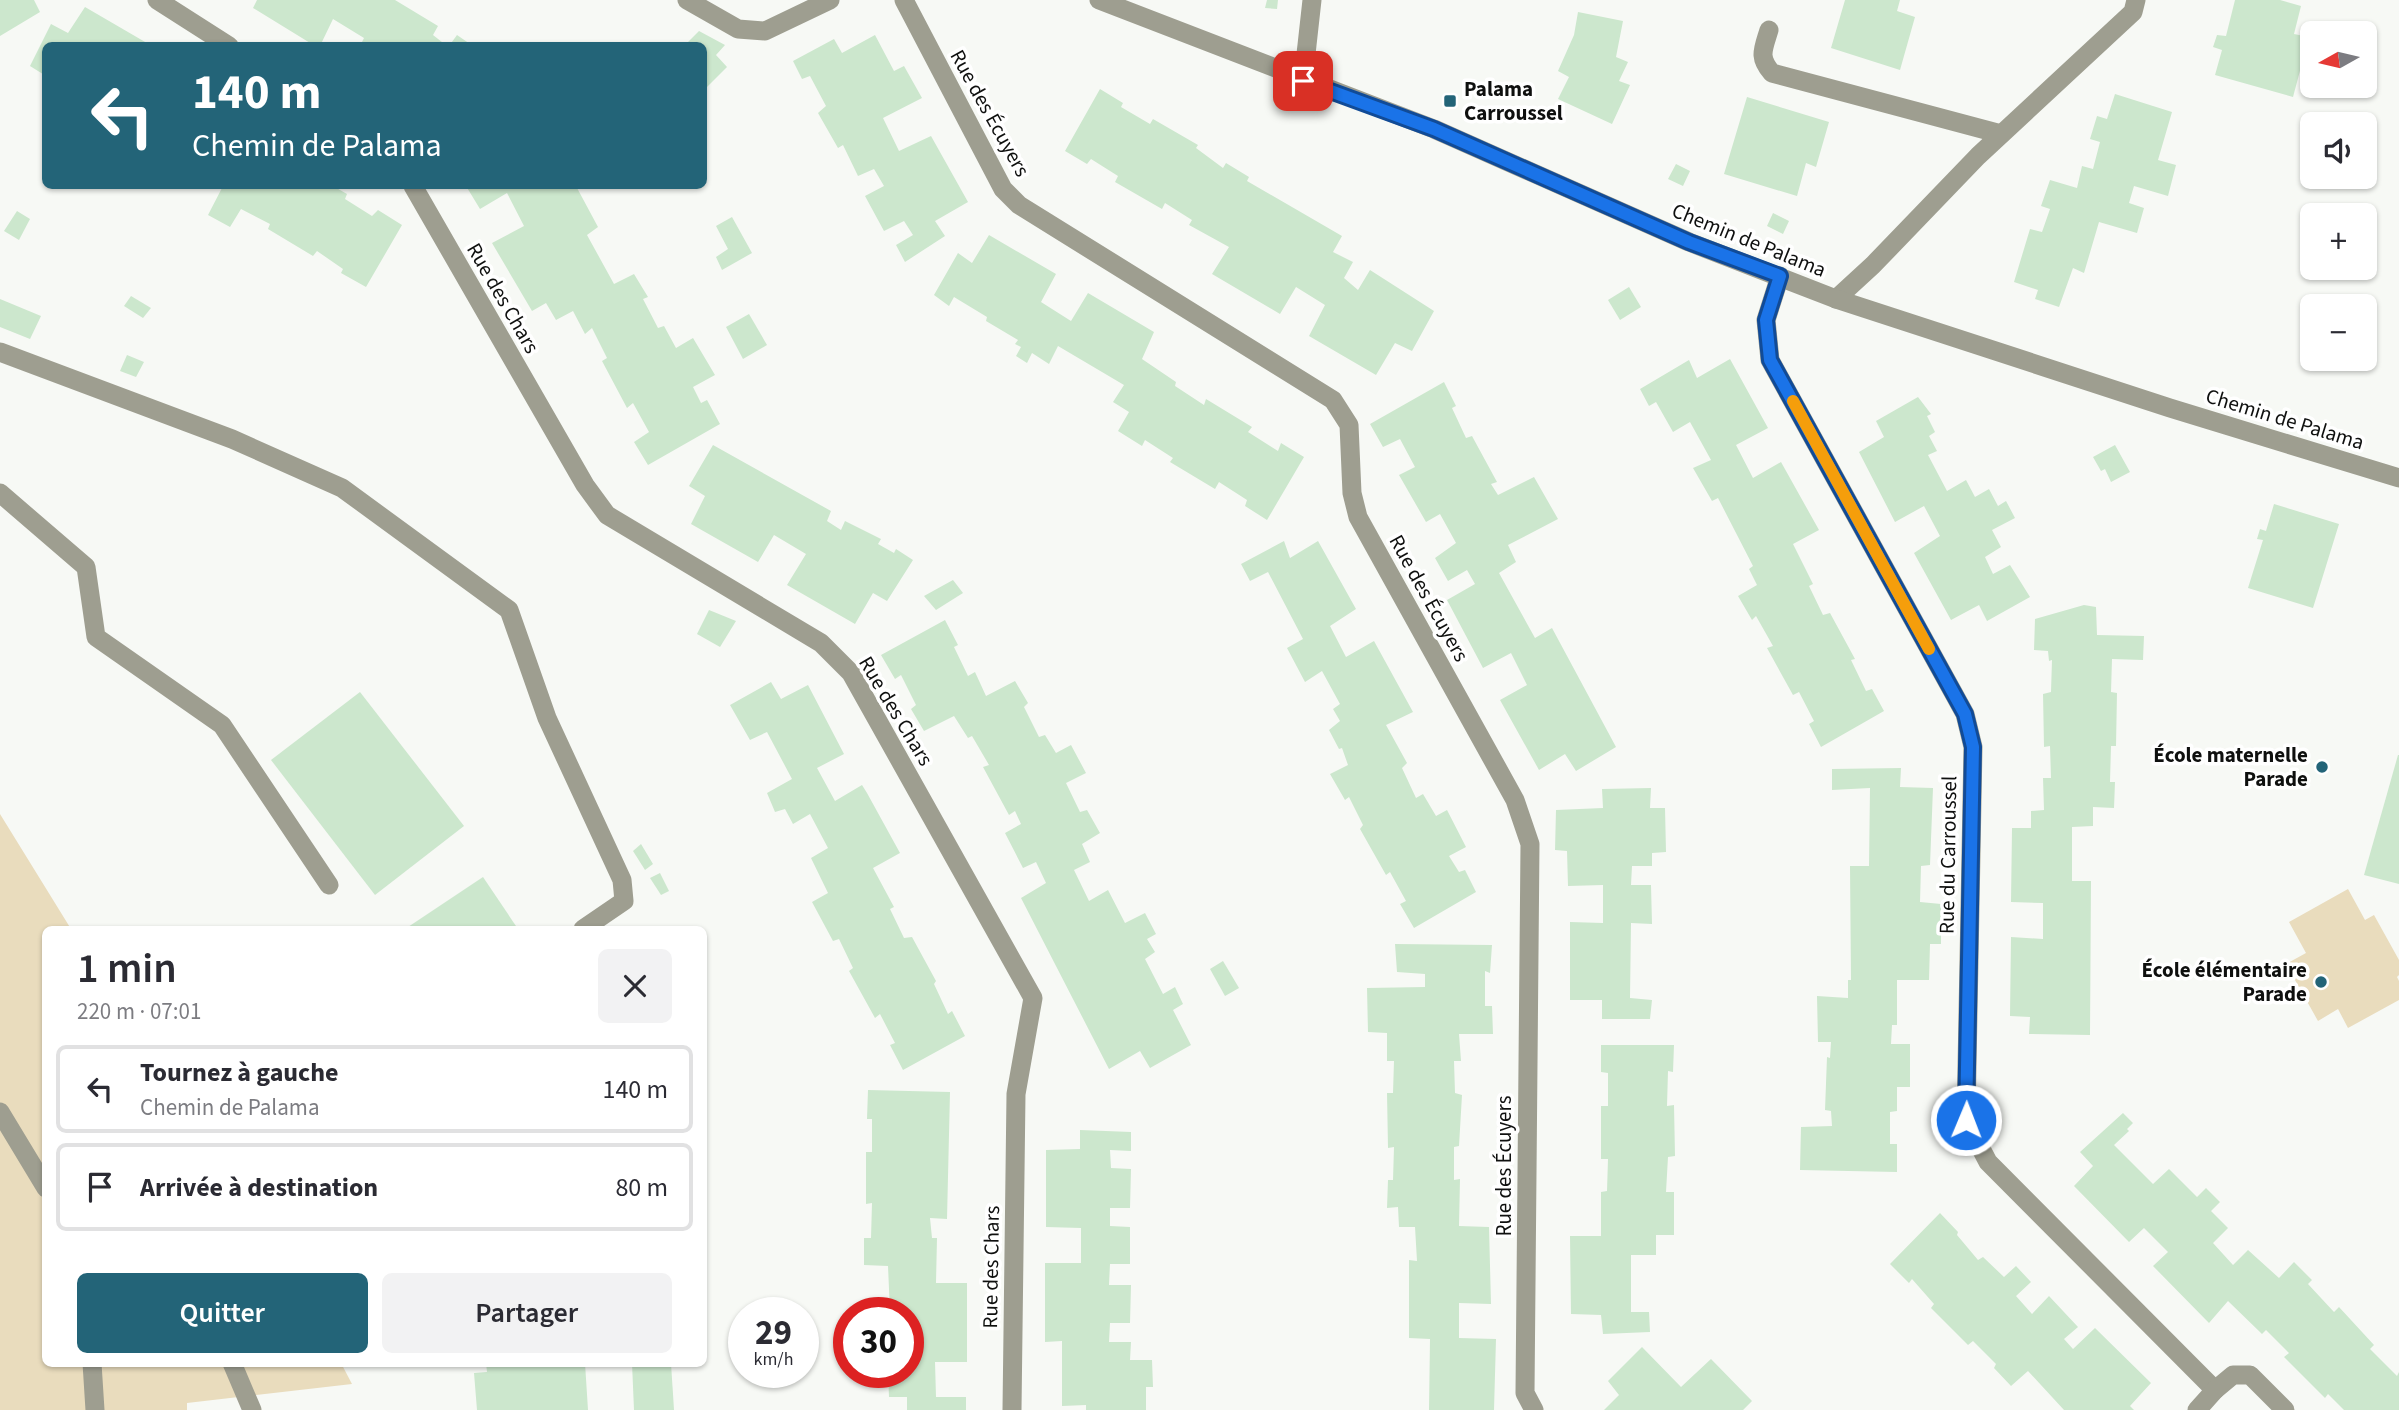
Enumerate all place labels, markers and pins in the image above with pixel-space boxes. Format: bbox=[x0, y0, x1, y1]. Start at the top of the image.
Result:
pin bbox=[1273, 51, 1333, 111]
place label: Palama Carroussel bbox=[1464, 74, 1563, 128]
marker: Palama Carroussel bbox=[1442, 93, 1458, 109]
place label: École maternelle Parade bbox=[2153, 740, 2308, 794]
marker: École maternelle Parade bbox=[2314, 759, 2330, 775]
place label: École élémentaire Parade bbox=[2142, 955, 2307, 1009]
marker: École élémentaire Parade bbox=[2313, 974, 2329, 990]

